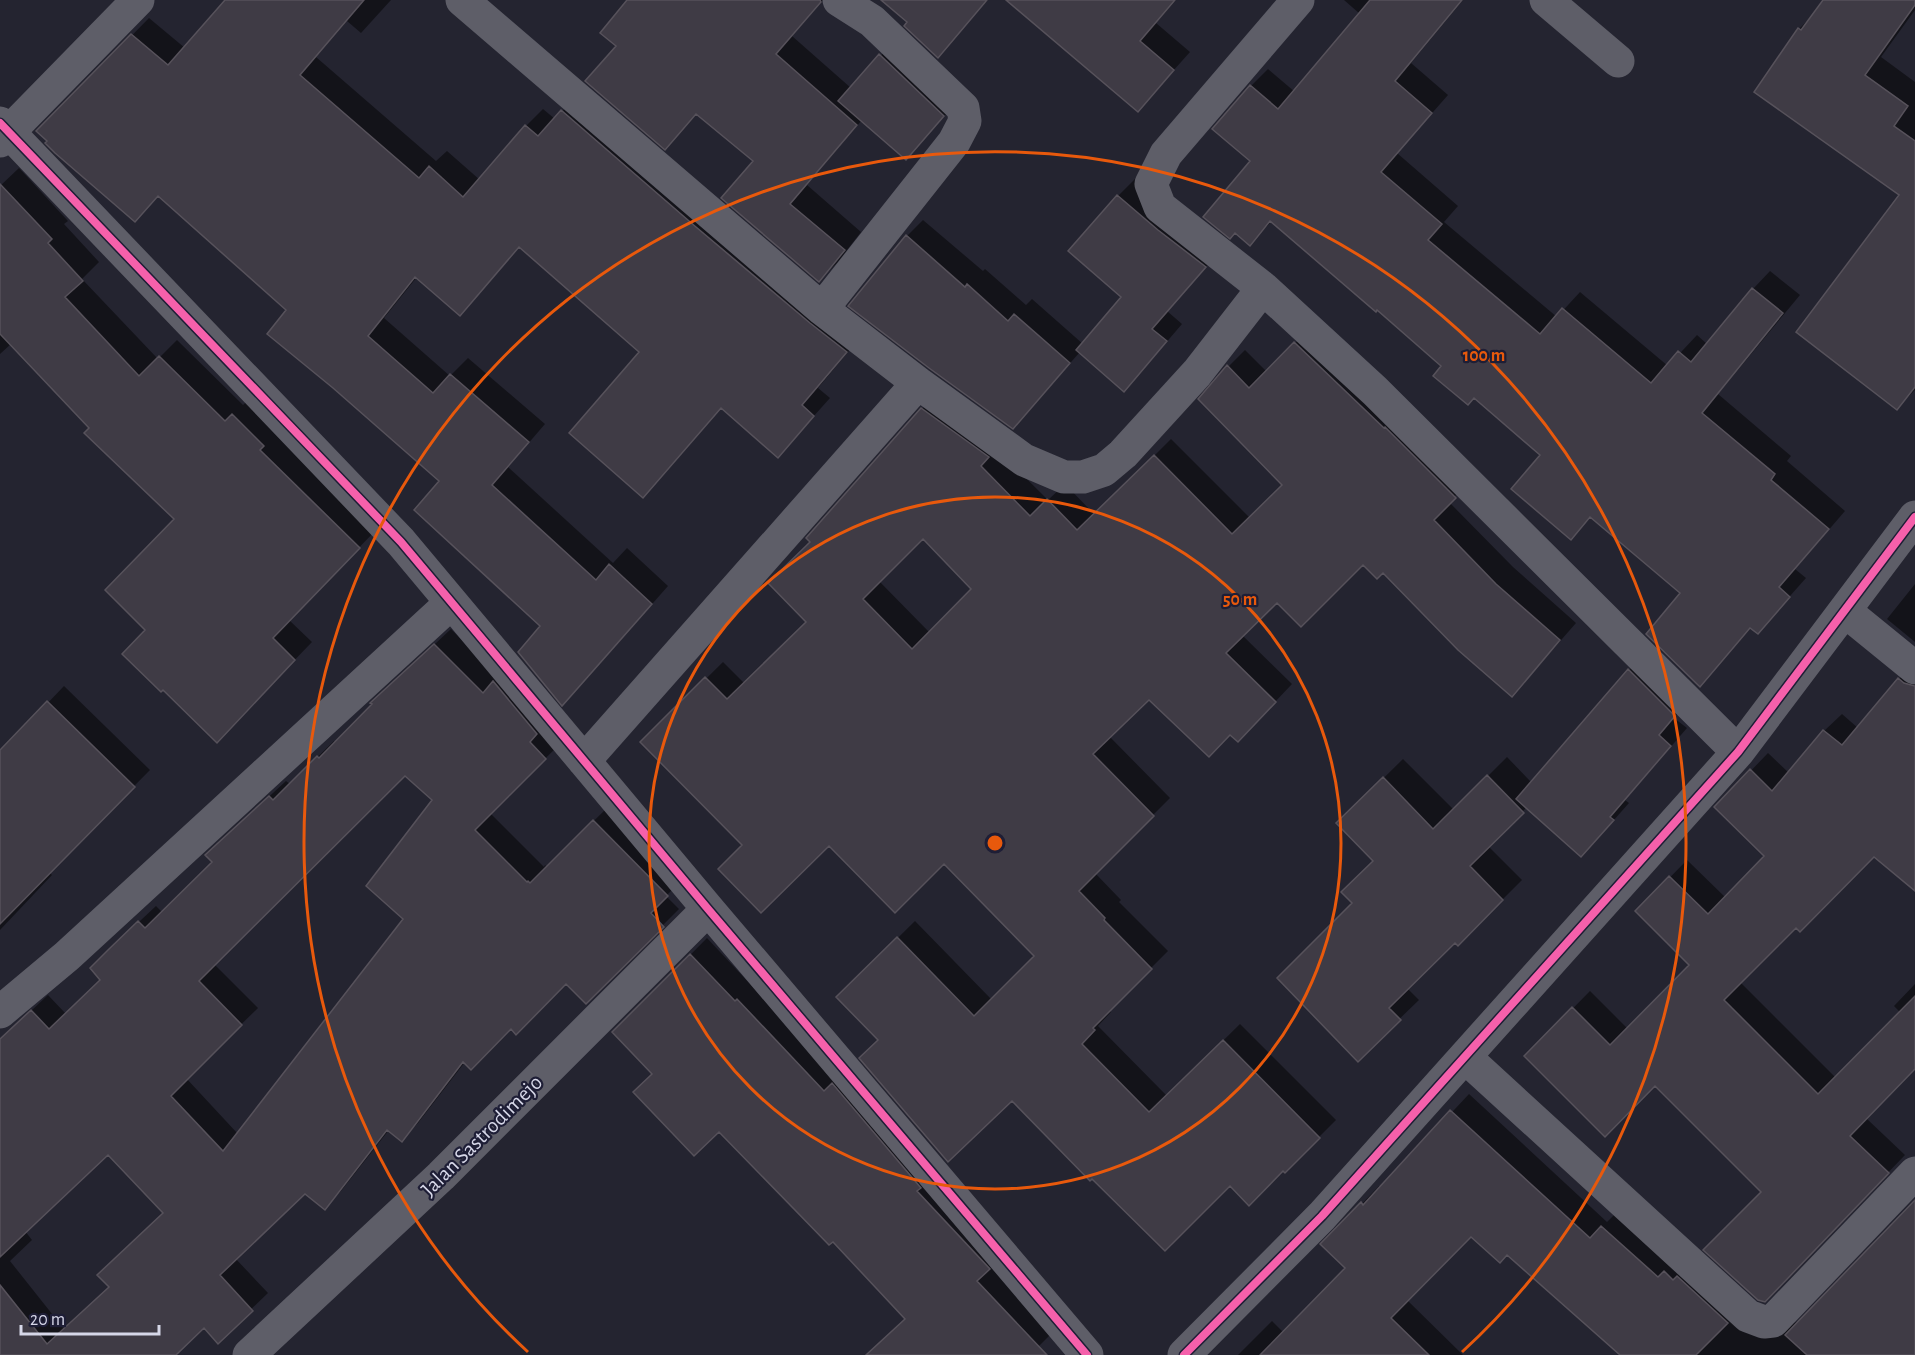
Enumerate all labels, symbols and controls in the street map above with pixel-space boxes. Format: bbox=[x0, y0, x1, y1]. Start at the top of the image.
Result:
text: 100 m bbox=[1463, 347, 1505, 365]
text: 50 m bbox=[1223, 591, 1257, 609]
centre of rings bbox=[985, 833, 1005, 853]
street label: Jalan Sastrodimejo bbox=[417, 1071, 546, 1200]
scale bar bbox=[21, 1298, 159, 1336]
text: 20 m bbox=[30, 1311, 65, 1329]

